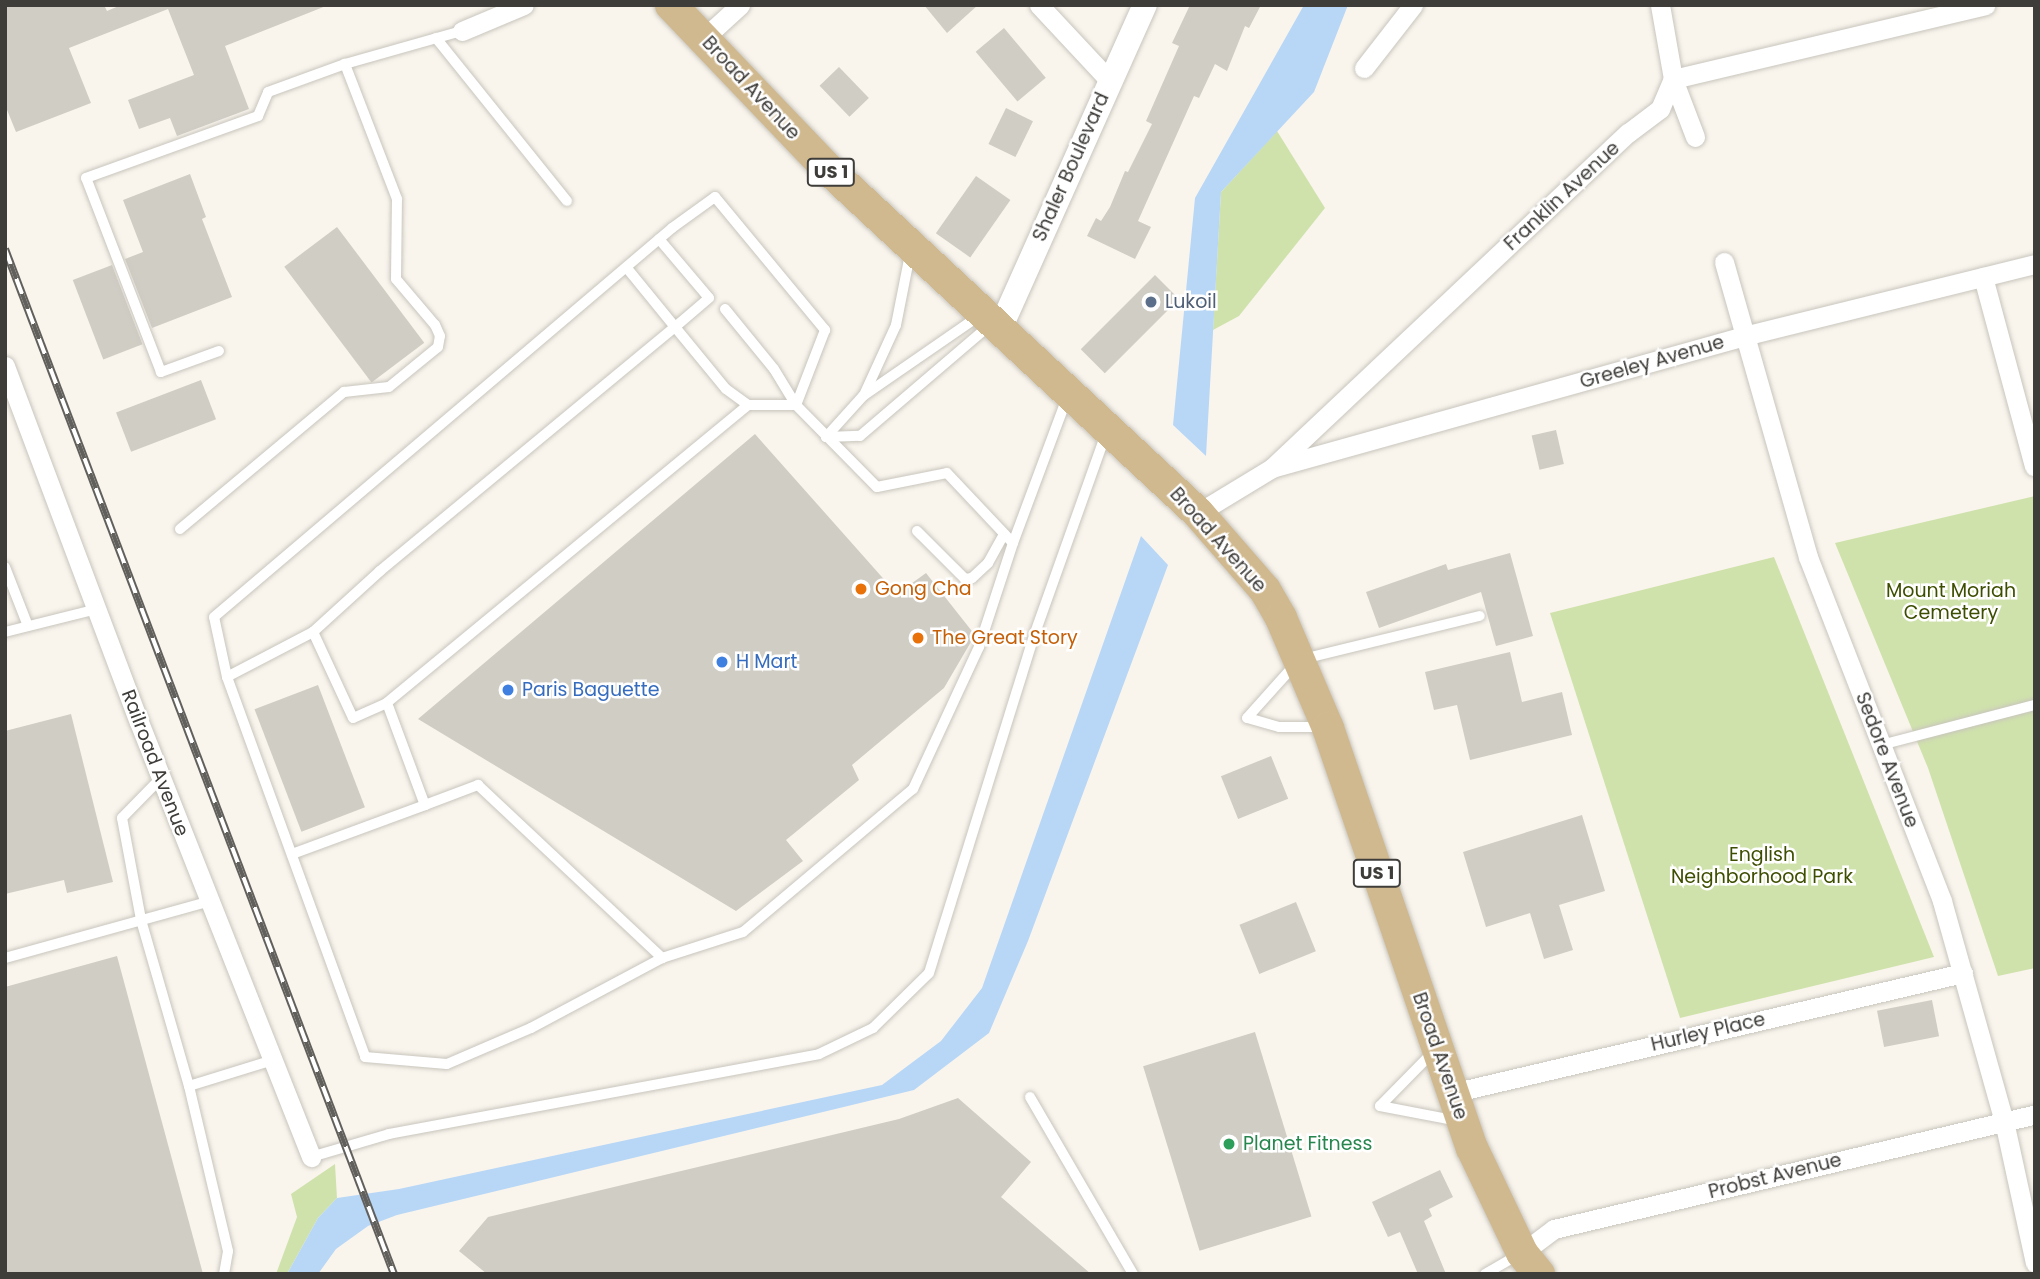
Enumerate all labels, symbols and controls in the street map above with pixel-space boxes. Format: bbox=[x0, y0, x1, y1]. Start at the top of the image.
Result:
street label: Broad Avenue bbox=[697, 32, 805, 144]
street label: Shaler Boulevard bbox=[1028, 89, 1114, 245]
street label: Franklin Avenue bbox=[1500, 137, 1624, 255]
road number: US 1 bbox=[806, 158, 856, 187]
place label: Lukoil bbox=[1165, 291, 1217, 313]
marker: Lukoil bbox=[1143, 294, 1159, 310]
street label: Greeley Avenue bbox=[1577, 331, 1727, 393]
street label: Broad Avenue bbox=[1165, 483, 1271, 597]
place label: Gong Cha bbox=[875, 578, 972, 600]
park label: Mount Moriah Cemetery bbox=[1886, 580, 2016, 624]
marker: Gong Cha bbox=[853, 581, 869, 597]
place label: The Great Story bbox=[932, 627, 1078, 649]
marker: The Great Story bbox=[910, 630, 926, 646]
place label: H Mart bbox=[736, 651, 797, 673]
marker: H Mart bbox=[714, 654, 730, 670]
place label: Paris Baguette bbox=[522, 679, 659, 701]
marker: Paris Baguette bbox=[500, 682, 516, 698]
street label: Railroad Avenue bbox=[117, 687, 193, 839]
street label: Sedore Avenue bbox=[1851, 689, 1923, 831]
park label: English Neighborhood Park bbox=[1671, 844, 1853, 888]
road number: US 1 bbox=[1352, 858, 1402, 888]
street label: Broad Avenue bbox=[1408, 989, 1472, 1123]
street label: Hurley Place bbox=[1649, 1008, 1767, 1056]
place label: Planet Fitness bbox=[1243, 1133, 1372, 1155]
marker: Planet Fitness bbox=[1221, 1136, 1237, 1152]
street label: Probst Avenue bbox=[1706, 1148, 1844, 1204]

